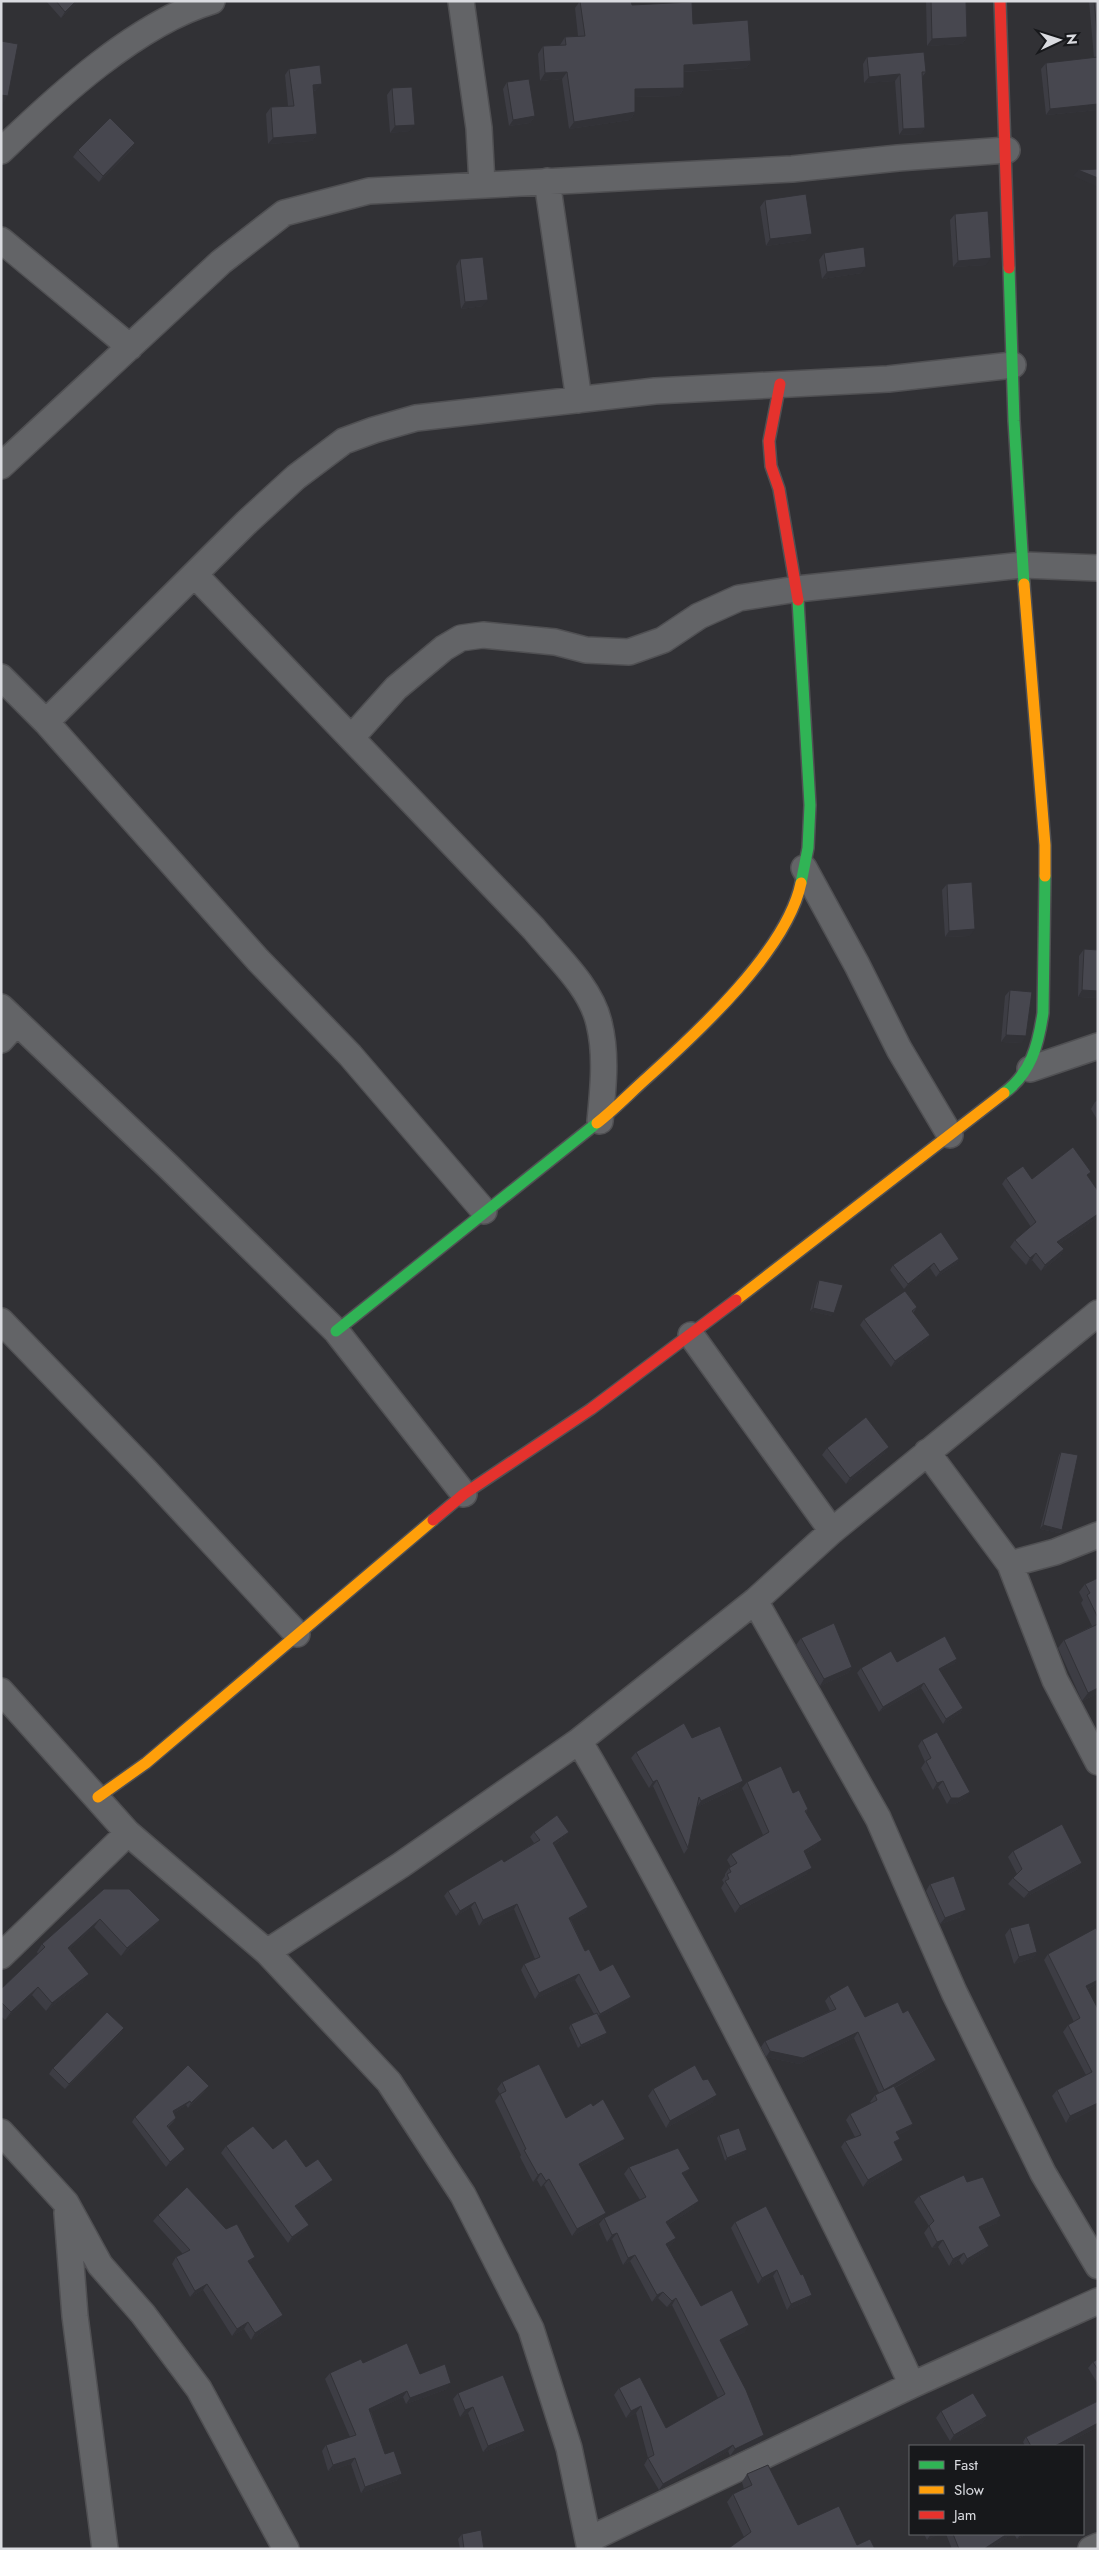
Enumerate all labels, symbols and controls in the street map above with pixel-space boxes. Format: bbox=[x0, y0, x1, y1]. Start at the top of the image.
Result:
north arrow bbox=[1034, 15, 1084, 65]
text: N bbox=[1062, 33, 1082, 45]
legend bbox=[909, 2445, 1084, 2535]
text: Fast bbox=[954, 2454, 978, 2476]
text: Slow bbox=[954, 2479, 985, 2501]
text: Jam bbox=[952, 2504, 977, 2526]

